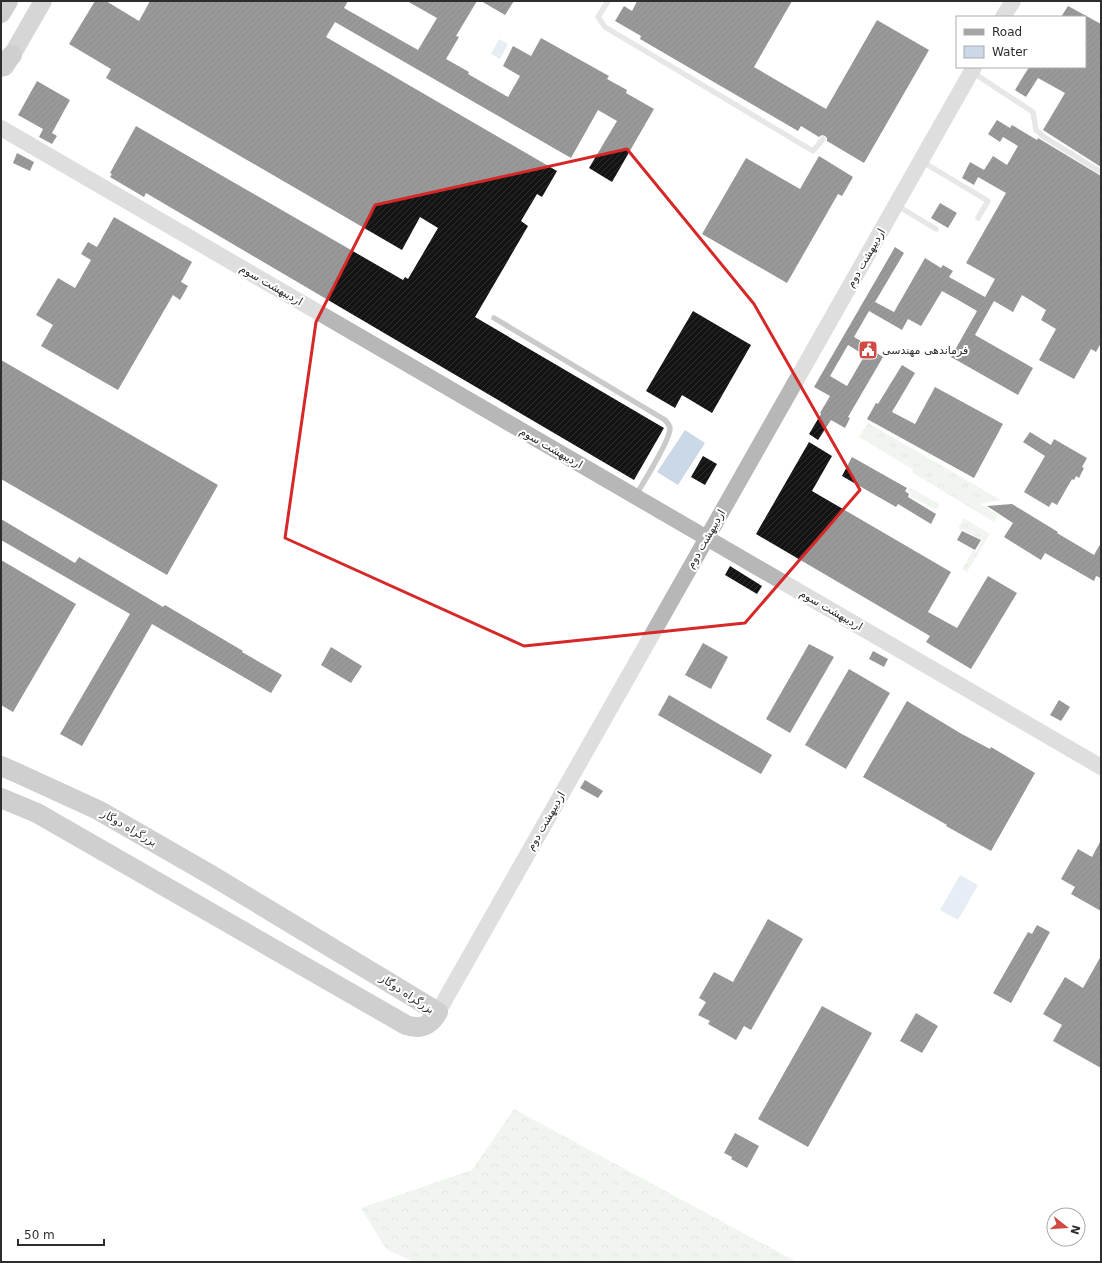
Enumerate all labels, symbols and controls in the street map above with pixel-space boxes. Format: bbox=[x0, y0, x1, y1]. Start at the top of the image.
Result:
legend bbox=[956, 16, 1086, 68]
text: Road bbox=[992, 25, 1022, 39]
text: Water bbox=[992, 45, 1028, 59]
street label: اردیبهشت دوم bbox=[844, 226, 888, 290]
street label: اردیبهشت سوم bbox=[237, 262, 305, 308]
public building icon: فرماندهی مهندسی bbox=[857, 339, 879, 361]
place label: فرماندهی مهندسی bbox=[882, 344, 968, 357]
street label: اردیبهشت سوم bbox=[517, 425, 585, 471]
street label: اردیبهشت دوم bbox=[684, 507, 728, 571]
street label: اردیبهشت سوم bbox=[797, 587, 865, 633]
street label: اردیبهشت دوم bbox=[524, 789, 568, 853]
street label: بزرگراه دوگاز bbox=[98, 806, 159, 849]
street label: بزرگراه دوگاز bbox=[377, 971, 437, 1016]
north arrow bbox=[1046, 1207, 1086, 1247]
scale bar bbox=[18, 1221, 104, 1247]
text: N bbox=[1068, 1223, 1083, 1236]
text: 50 m bbox=[24, 1228, 55, 1242]

